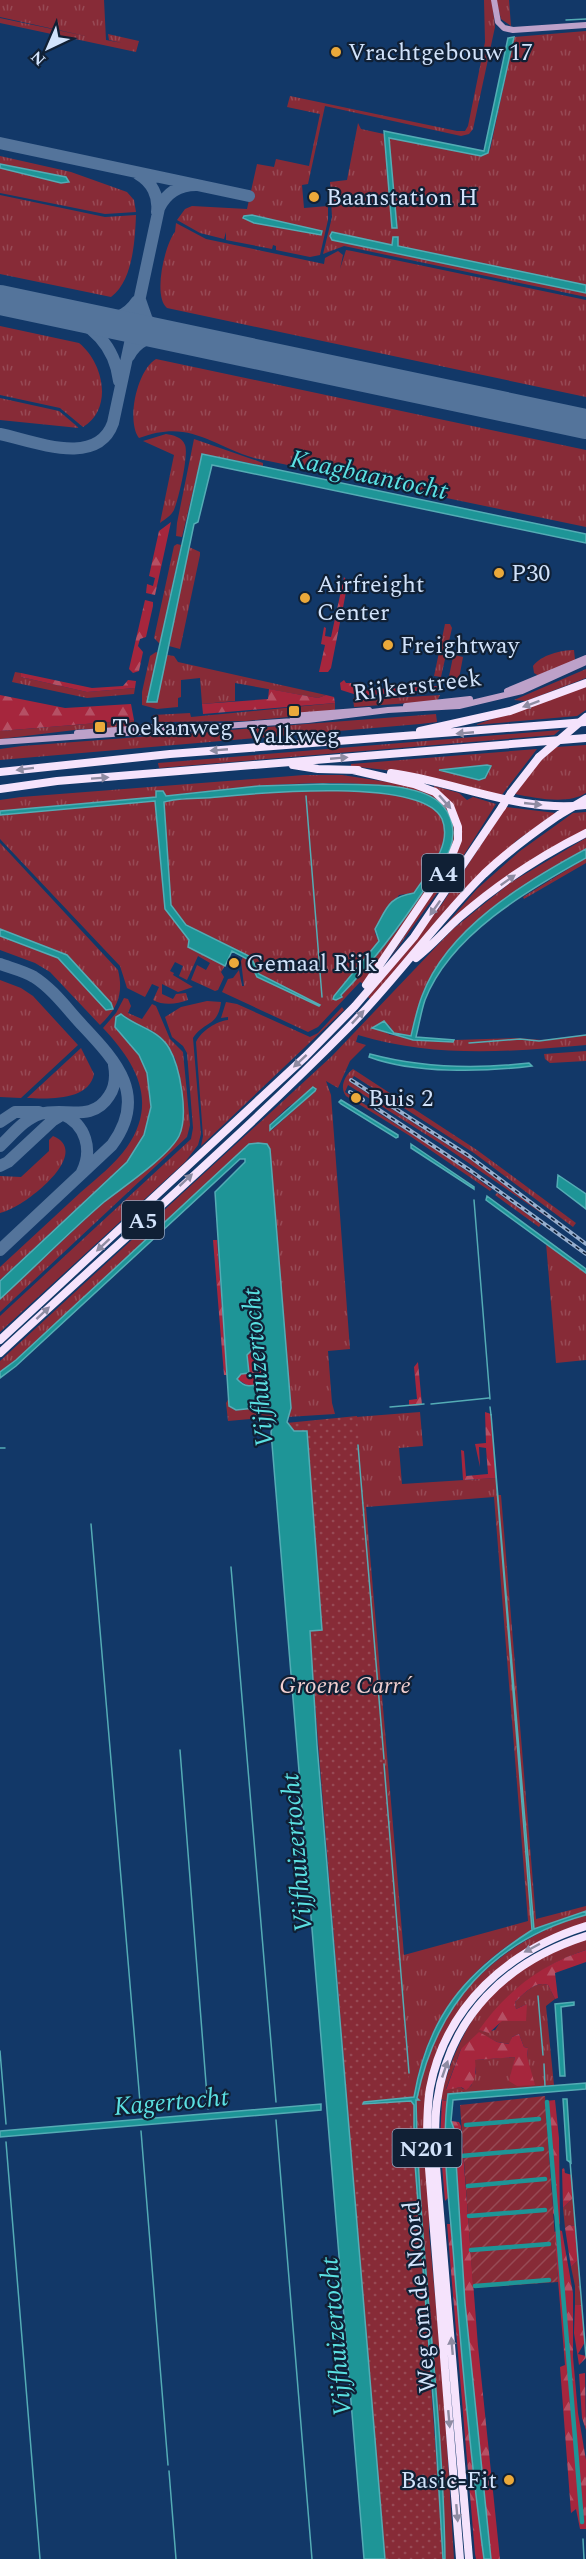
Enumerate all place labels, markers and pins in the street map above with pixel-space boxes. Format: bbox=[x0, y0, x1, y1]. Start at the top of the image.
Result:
place label: Vrachtgebouw 17 bbox=[348, 35, 533, 71]
marker: Vrachtgebouw 17 bbox=[329, 45, 343, 59]
place label: Baanstation H bbox=[326, 180, 478, 216]
marker: Baanstation H bbox=[307, 190, 321, 204]
place label: P30 bbox=[511, 556, 550, 592]
marker: P30 bbox=[492, 566, 506, 580]
place label: Airfreight Center bbox=[317, 567, 424, 631]
marker: Airfreight Center bbox=[298, 591, 312, 605]
place label: Freightway bbox=[400, 628, 521, 664]
marker: Freightway bbox=[381, 638, 395, 652]
marker: Valkweg bbox=[287, 704, 301, 718]
place label: Toekanweg bbox=[112, 710, 233, 746]
place label: Valkweg bbox=[248, 718, 340, 754]
marker: Toekanweg bbox=[93, 720, 107, 734]
place label: Gemaal Rijk bbox=[246, 946, 377, 982]
marker: Gemaal Rijk bbox=[227, 956, 241, 970]
place label: Buis 2 bbox=[368, 1081, 433, 1117]
marker: Buis 2 bbox=[349, 1091, 363, 1105]
place label: Basic-Fit bbox=[401, 2463, 497, 2499]
marker: Basic-Fit bbox=[502, 2473, 516, 2487]

